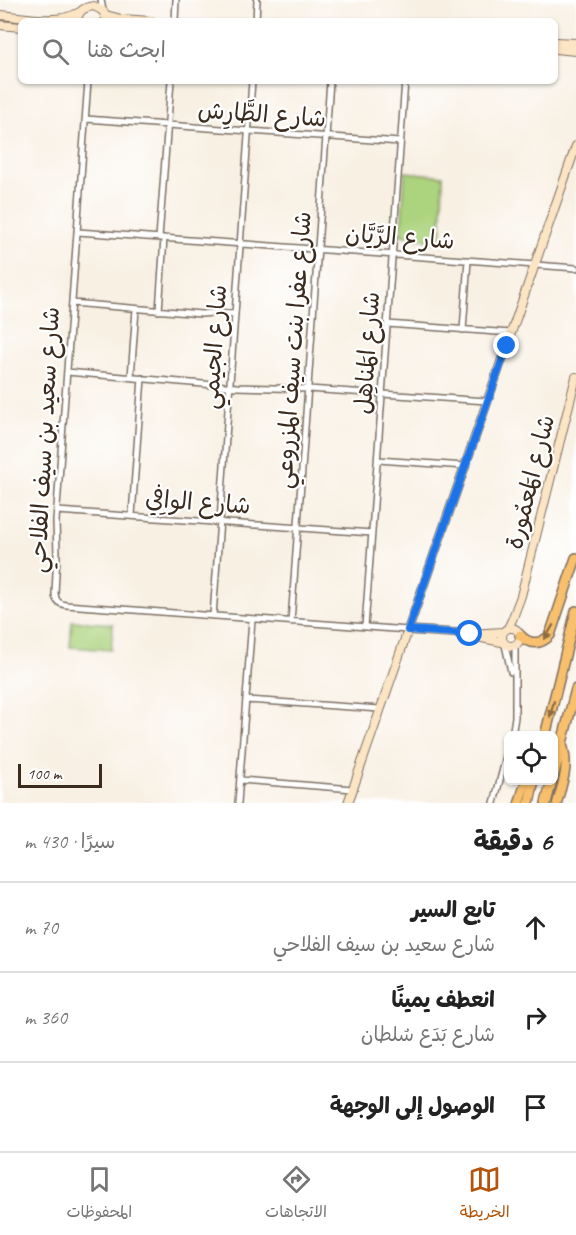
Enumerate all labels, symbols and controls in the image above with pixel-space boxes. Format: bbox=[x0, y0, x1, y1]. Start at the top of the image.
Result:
search box bbox=[18, 18, 558, 84]
icon: search bbox=[39, 35, 72, 68]
text: ابحث هنا bbox=[87, 36, 166, 64]
street label: شارع الطَّارِش bbox=[197, 95, 327, 136]
street label: شارع عفرا بنت سيف المزروعي bbox=[268, 210, 324, 490]
street label: شارع الرَّيَّان bbox=[344, 218, 456, 258]
street label: شارع الجيمي bbox=[195, 284, 239, 411]
street label: شارع المَناهِل bbox=[348, 291, 388, 415]
street label: شارع سعيد بن سيف الفلاحي bbox=[22, 306, 72, 574]
route end bbox=[493, 332, 519, 358]
street label: شارع المَعمُورة bbox=[499, 412, 563, 553]
street label: شارع الوافِي bbox=[144, 483, 252, 523]
route start bbox=[456, 620, 482, 646]
one-way arrow bbox=[544, 624, 555, 641]
one-way arrow bbox=[546, 699, 556, 718]
map controls bbox=[504, 731, 558, 785]
button: locate bbox=[504, 731, 558, 785]
scale bar bbox=[18, 761, 102, 788]
text: 100 m bbox=[27, 764, 61, 784]
text: 6 دقيقة bbox=[473, 825, 552, 858]
text: سيرًا · 430 m bbox=[24, 829, 115, 854]
text: تابع السير bbox=[411, 896, 495, 924]
icon: ahead bbox=[519, 911, 552, 944]
text: 70 m bbox=[24, 915, 58, 940]
text: شارع سعيد بن سيف الفلاحي bbox=[273, 932, 495, 957]
text: انعطف يمينًا bbox=[391, 986, 495, 1014]
icon: right bbox=[519, 1001, 552, 1034]
text: 360 m bbox=[24, 1005, 67, 1030]
text: شارع بَدَع سُلطان bbox=[361, 1022, 495, 1047]
icon: arrive bbox=[519, 1091, 552, 1124]
text: الوصول إلى الوجهة bbox=[330, 1092, 495, 1120]
tab: المحفوظات bbox=[66, 1163, 132, 1226]
tab: الاتجاهات bbox=[265, 1163, 327, 1226]
tab: الخريطة bbox=[460, 1163, 510, 1226]

